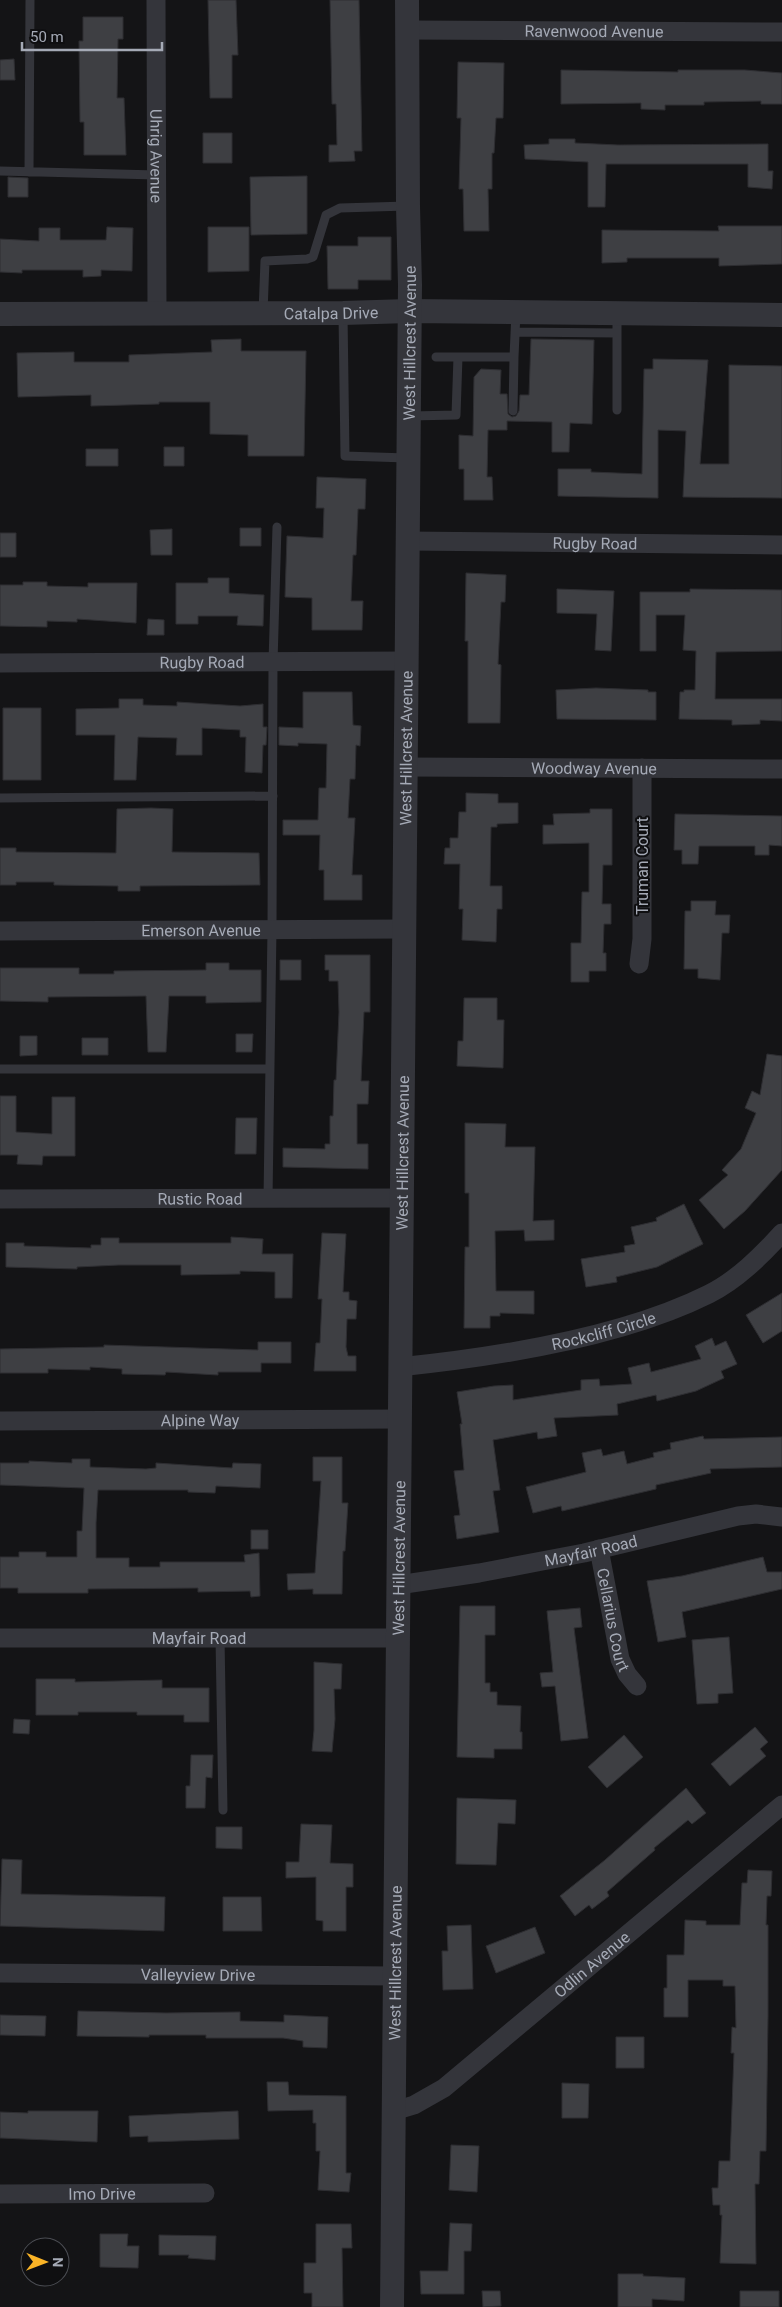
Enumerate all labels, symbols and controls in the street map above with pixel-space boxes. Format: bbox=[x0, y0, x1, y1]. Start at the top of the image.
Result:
scale bar bbox=[22, 20, 162, 52]
street label: Ravenwood Avenue bbox=[524, 22, 664, 41]
text: 50 m bbox=[30, 28, 64, 46]
street label: Uhrig Avenue bbox=[146, 109, 166, 203]
street label: West Hillcrest Avenue bbox=[400, 265, 420, 421]
street label: Catalpa Drive bbox=[284, 303, 379, 323]
street label: Rugby Road bbox=[552, 534, 638, 553]
street label: Rugby Road bbox=[160, 653, 244, 672]
street label: West Hillcrest Avenue bbox=[396, 671, 417, 826]
street label: Woodway Avenue bbox=[531, 759, 657, 778]
street label: Truman Court bbox=[633, 817, 652, 915]
street label: Emerson Avenue bbox=[141, 921, 261, 940]
street label: West Hillcrest Avenue bbox=[393, 1075, 413, 1231]
street label: Rustic Road bbox=[157, 1189, 243, 1209]
street label: Rockcliff Circle bbox=[550, 1308, 658, 1354]
street label: Alpine Way bbox=[161, 1411, 240, 1430]
street label: West Hillcrest Avenue bbox=[389, 1480, 409, 1636]
street label: Mayfair Road bbox=[543, 1532, 639, 1570]
street label: Cellarius Court bbox=[593, 1566, 633, 1675]
street label: Mayfair Road bbox=[152, 1629, 246, 1648]
street label: West Hillcrest Avenue bbox=[385, 1885, 406, 2041]
street label: Odlin Avenue bbox=[550, 1928, 634, 2002]
street label: Valleyview Drive bbox=[141, 1965, 255, 1985]
street label: Imo Drive bbox=[68, 2184, 136, 2204]
north arrow bbox=[20, 2237, 70, 2287]
text: N bbox=[50, 2257, 66, 2267]

